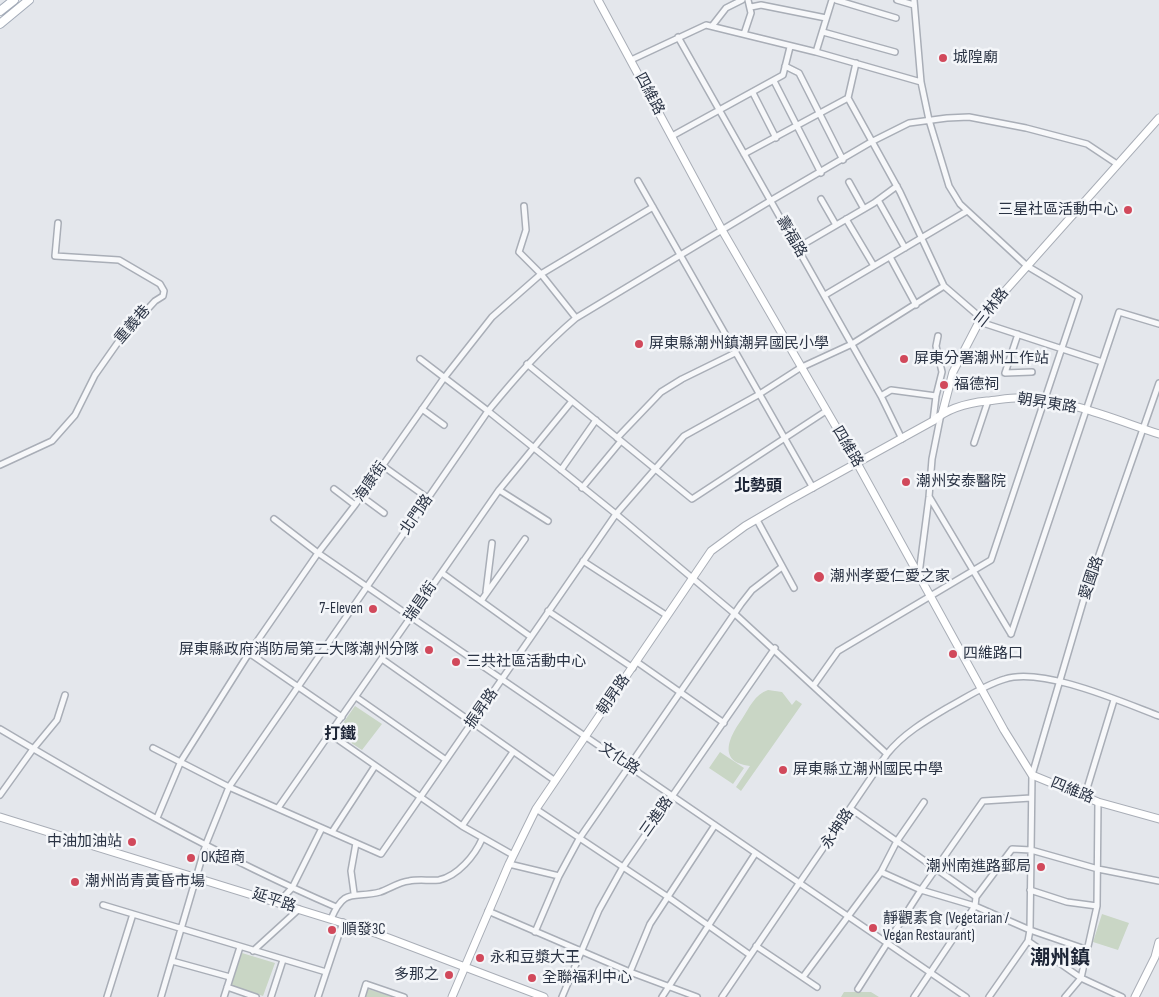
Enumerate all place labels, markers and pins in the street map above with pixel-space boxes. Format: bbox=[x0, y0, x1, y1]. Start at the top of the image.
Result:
place label: 城隍廟 bbox=[953, 49, 998, 67]
marker: 城隍廟 bbox=[937, 52, 949, 64]
place label: 三星社區活動中心 bbox=[998, 201, 1118, 219]
marker: 三星社區活動中心 bbox=[1122, 204, 1134, 216]
place label: 屏東縣潮州鎮潮昇國民小學 bbox=[649, 335, 829, 353]
marker: 屏東縣潮州鎮潮昇國民小學 bbox=[633, 338, 645, 350]
place label: 屏東分署潮州工作站 bbox=[914, 350, 1049, 368]
marker: 屏東分署潮州工作站 bbox=[898, 353, 910, 365]
place label: 福德祠 bbox=[954, 376, 999, 394]
marker: 福德祠 bbox=[938, 379, 950, 391]
place label: 潮州安泰醫院 bbox=[916, 473, 1006, 491]
marker: 潮州安泰醫院 bbox=[900, 476, 912, 488]
place label: 潮州孝愛仁愛之家 bbox=[830, 568, 950, 586]
marker: 潮州孝愛仁愛之家 bbox=[812, 570, 826, 584]
place label: 7-Eleven bbox=[319, 600, 363, 618]
marker: 7-Eleven bbox=[367, 603, 379, 615]
place label: 屏東縣政府消防局第二大隊潮州分隊 bbox=[179, 641, 419, 659]
marker: 屏東縣政府消防局第二大隊潮州分隊 bbox=[423, 644, 435, 656]
place label: 四維路口 bbox=[963, 645, 1023, 663]
marker: 四維路口 bbox=[947, 648, 959, 660]
place label: 三共社區活動中心 bbox=[466, 653, 586, 671]
marker: 三共社區活動中心 bbox=[450, 656, 462, 668]
place label: 屏東縣立潮州國民中學 bbox=[793, 761, 943, 779]
marker: 屏東縣立潮州國民中學 bbox=[777, 764, 789, 776]
place label: 中油加油站 bbox=[47, 833, 122, 851]
marker: 中油加油站 bbox=[126, 836, 138, 848]
place label: OK超商 bbox=[201, 849, 245, 867]
marker: OK超商 bbox=[185, 852, 197, 864]
place label: 潮州南進路郵局 bbox=[926, 858, 1031, 876]
marker: 潮州南進路郵局 bbox=[1035, 861, 1047, 873]
place label: 潮州尚青黃昏市場 bbox=[85, 873, 205, 891]
marker: 潮州尚青黃昏市場 bbox=[69, 876, 81, 888]
place label: 靜觀素食 (Vegetarian / Vegan Restaurant) bbox=[883, 910, 1009, 945]
place label: 順發3C bbox=[342, 921, 386, 939]
marker: 靜觀素食 (Vegetarian / Vegan Restaurant) bbox=[867, 922, 879, 934]
marker: 順發3C bbox=[326, 924, 338, 936]
place label: 永和豆漿大王 bbox=[490, 949, 580, 967]
marker: 永和豆漿大王 bbox=[474, 952, 486, 964]
place label: 多那之 bbox=[394, 966, 439, 984]
marker: 多那之 bbox=[443, 969, 455, 981]
place label: 全聯福利中心 bbox=[542, 969, 632, 987]
marker: 全聯福利中心 bbox=[526, 972, 538, 984]

